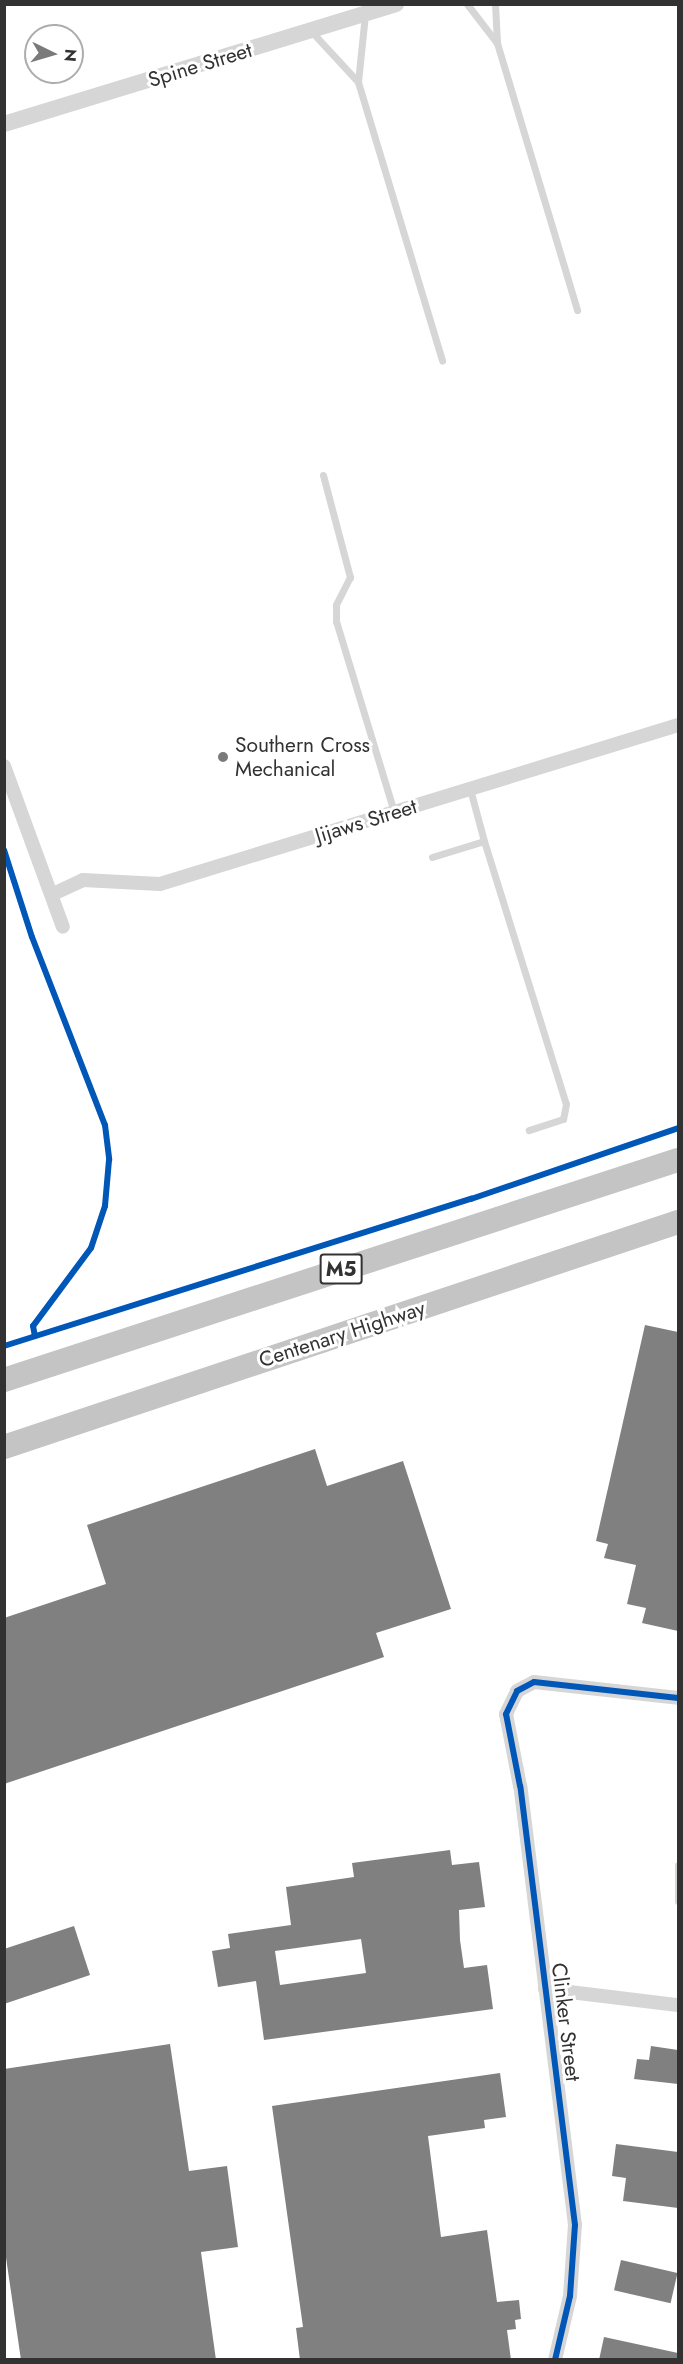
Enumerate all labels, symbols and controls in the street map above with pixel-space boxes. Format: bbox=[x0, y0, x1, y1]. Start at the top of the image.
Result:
north arrow bbox=[24, 24, 84, 84]
street label: Spine Street bbox=[145, 37, 255, 93]
text: N bbox=[58, 48, 82, 63]
place label: Southern Cross Mechanical bbox=[235, 732, 370, 782]
marker: Southern Cross Mechanical bbox=[216, 750, 230, 764]
street label: Jijaws Street bbox=[312, 794, 420, 848]
road number: M5 bbox=[318, 1252, 364, 1286]
street label: Centenary Highway bbox=[256, 1295, 428, 1373]
street label: Clinker Street bbox=[546, 1961, 586, 2083]

